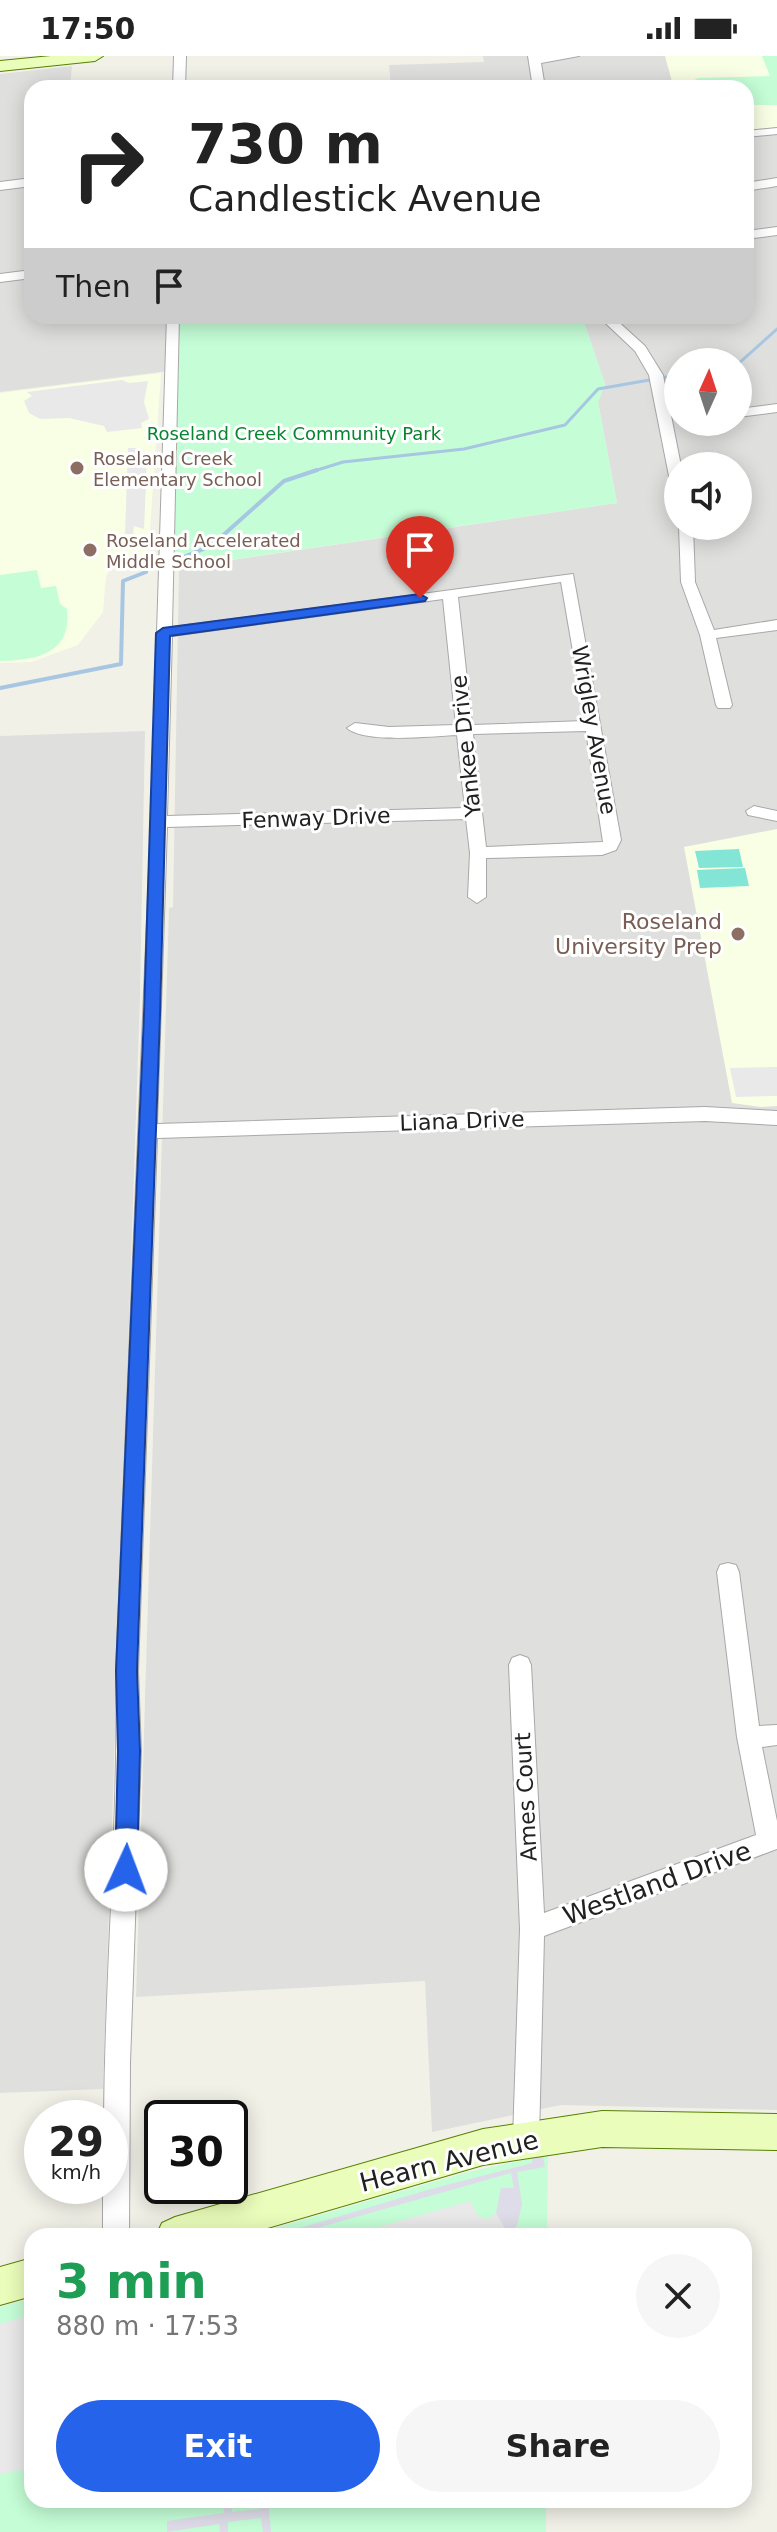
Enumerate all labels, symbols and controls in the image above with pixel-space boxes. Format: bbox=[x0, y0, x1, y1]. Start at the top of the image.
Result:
text: 17:50 bbox=[40, 11, 136, 46]
text: 730 m bbox=[188, 111, 383, 176]
icon: right bbox=[56, 112, 160, 216]
text: Candlestick Avenue bbox=[188, 178, 542, 219]
icon: arrive bbox=[147, 264, 191, 308]
text: Then bbox=[56, 269, 131, 304]
north arrow bbox=[664, 348, 752, 436]
map controls bbox=[664, 348, 752, 540]
park label: Roseland Creek Community Park bbox=[147, 423, 442, 444]
place label: Roseland Creek Elementary School bbox=[93, 448, 262, 490]
button: sound bbox=[664, 452, 752, 540]
marker: Roseland Creek Elementary School bbox=[68, 459, 86, 477]
pin bbox=[386, 516, 454, 598]
icon: arrive bbox=[398, 528, 442, 572]
place label: Roseland Accelerated Middle School bbox=[106, 530, 301, 572]
marker: Roseland Accelerated Middle School bbox=[81, 541, 99, 559]
street label: Wrigley Avenue bbox=[567, 643, 621, 817]
street label: Yankee Drive bbox=[446, 674, 486, 819]
street label: Fenway Drive bbox=[241, 803, 391, 833]
place label: Roseland University Prep bbox=[555, 909, 722, 959]
marker: Roseland University Prep bbox=[729, 925, 747, 943]
street label: Liana Drive bbox=[399, 1106, 525, 1136]
street label: Ames Court bbox=[510, 1732, 542, 1862]
position arrow bbox=[84, 1828, 168, 1912]
street label: Westland Drive bbox=[559, 1835, 755, 1931]
speed limit sign: 30 bbox=[144, 2100, 248, 2204]
text: 29 bbox=[48, 2119, 104, 2165]
street label: Hearn Avenue bbox=[357, 2124, 541, 2198]
text: km/h bbox=[51, 2160, 101, 2184]
text: 3 min bbox=[56, 2253, 207, 2309]
button: close bbox=[636, 2254, 720, 2338]
text: 880 m · 17:53 bbox=[56, 2311, 239, 2341]
button: Exit bbox=[56, 2400, 380, 2492]
button: Share bbox=[396, 2400, 720, 2492]

